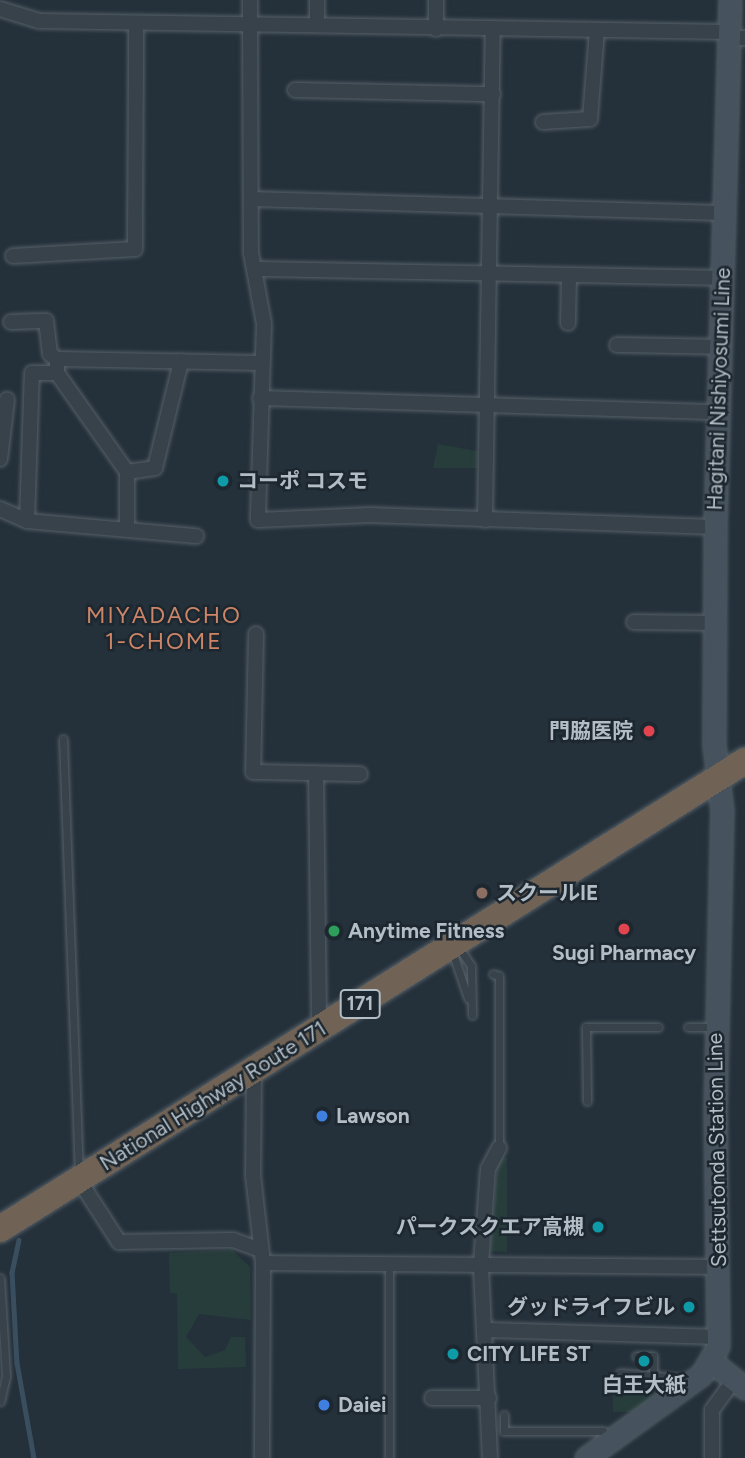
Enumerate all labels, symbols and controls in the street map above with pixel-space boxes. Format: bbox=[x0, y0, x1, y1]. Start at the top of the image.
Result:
street label: Hagitani Nishiyosumi Line bbox=[702, 267, 736, 511]
place label: コーポ コスモ bbox=[237, 468, 368, 494]
marker: コーポ コスモ bbox=[215, 473, 231, 489]
district label: MIYADACHO 1-CHOME bbox=[87, 601, 241, 655]
place label: 門脇医院 bbox=[549, 718, 633, 744]
marker: 門脇医院 bbox=[639, 721, 659, 741]
place label: スクールIE bbox=[496, 880, 598, 906]
marker: スクールIE bbox=[474, 885, 490, 901]
place label: Anytime Fitness bbox=[348, 918, 504, 944]
marker: Sugi Pharmacy bbox=[616, 921, 632, 937]
marker: Anytime Fitness bbox=[326, 923, 342, 939]
place label: Sugi Pharmacy bbox=[552, 940, 696, 966]
road number: 171 bbox=[339, 988, 381, 1020]
street label: National Highway Route 171 bbox=[95, 1016, 331, 1176]
street label: Settsutonda Station Line bbox=[702, 1033, 732, 1267]
place label: Lawson bbox=[336, 1103, 410, 1129]
marker: Lawson bbox=[314, 1108, 330, 1124]
place label: パークスクエア高槻 bbox=[395, 1214, 584, 1240]
marker: パークスクエア高槻 bbox=[590, 1219, 606, 1235]
place label: グッドライフビル bbox=[507, 1294, 675, 1320]
marker: グッドライフビル bbox=[681, 1299, 697, 1315]
place label: CITY LIFE ST bbox=[467, 1341, 591, 1367]
marker: CITY LIFE ST bbox=[445, 1346, 461, 1362]
marker: 白王大紙 bbox=[636, 1353, 652, 1369]
place label: 白王大紙 bbox=[602, 1372, 686, 1398]
place label: Daiei bbox=[338, 1392, 387, 1418]
marker: Daiei bbox=[316, 1397, 332, 1413]

